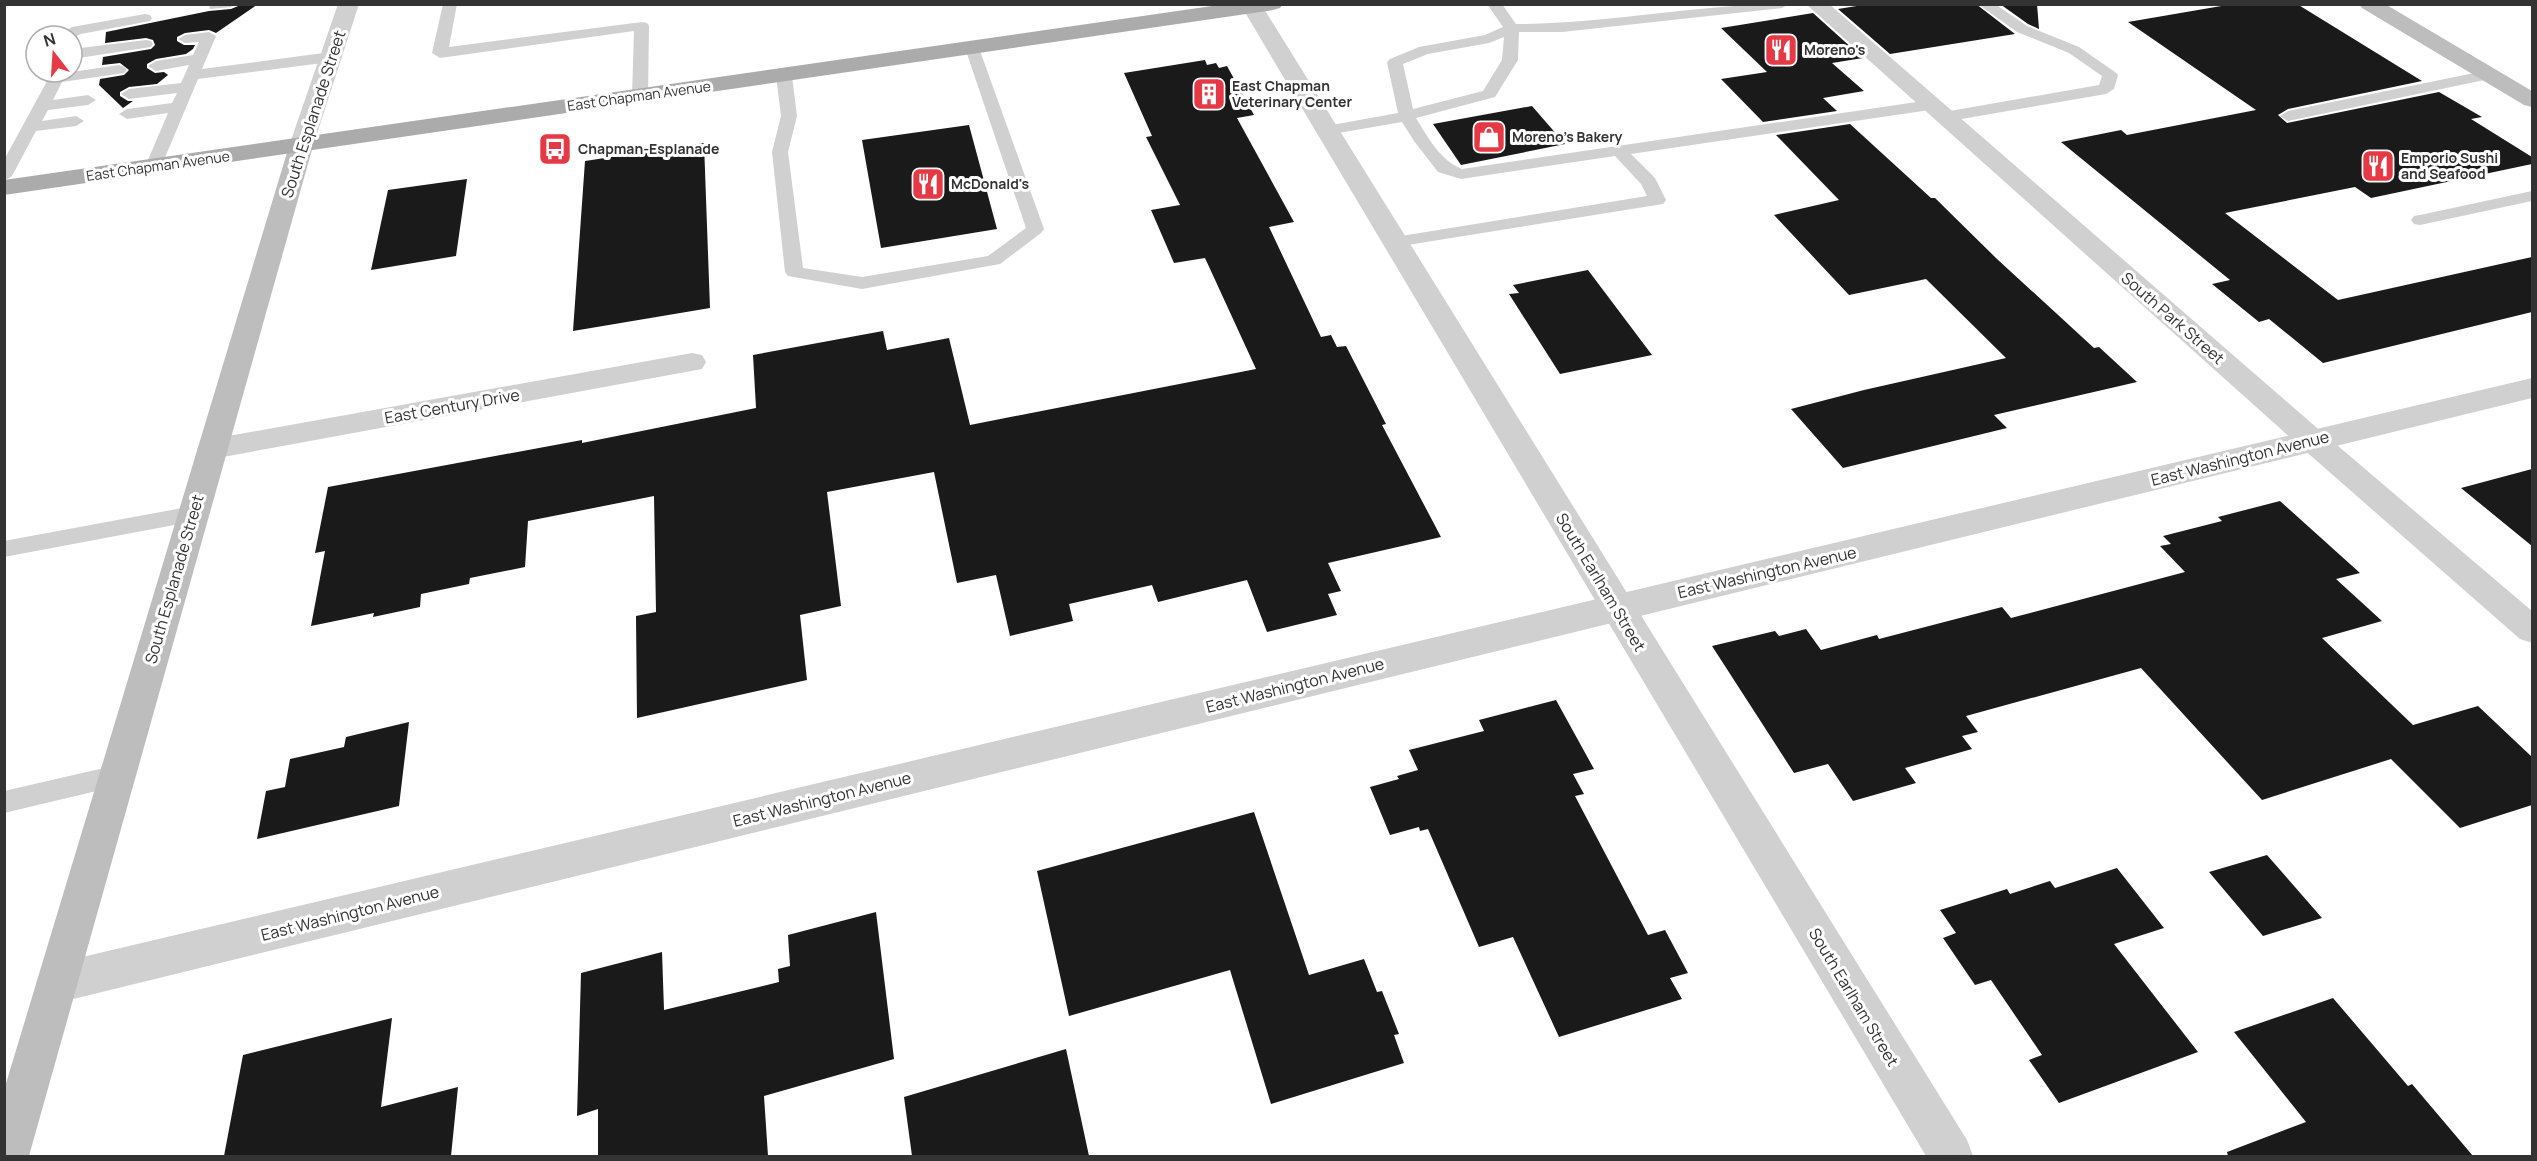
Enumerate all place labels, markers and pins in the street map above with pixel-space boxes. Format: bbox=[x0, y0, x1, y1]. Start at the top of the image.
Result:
restaurant icon: Moreno's bbox=[1763, 32, 1799, 68]
place label: Moreno's bbox=[1804, 40, 1866, 59]
building icon: East Chapman Veterinary Center bbox=[1191, 76, 1227, 112]
place label: East Chapman Veterinary Center bbox=[1232, 76, 1352, 111]
shop icon: Moreno's Bakery bbox=[1471, 119, 1507, 155]
place label: Moreno's Bakery bbox=[1512, 127, 1623, 146]
bus stop icon: Chapman-Esplanade bbox=[537, 131, 573, 167]
place label: Chapman-Esplanade bbox=[578, 139, 719, 158]
restaurant icon: Emporio Sushi and Seafood bbox=[2360, 148, 2396, 184]
place label: Emporio Sushi and Seafood bbox=[2401, 148, 2498, 183]
restaurant icon: McDonald's bbox=[910, 166, 946, 202]
place label: McDonald's bbox=[951, 174, 1029, 193]

